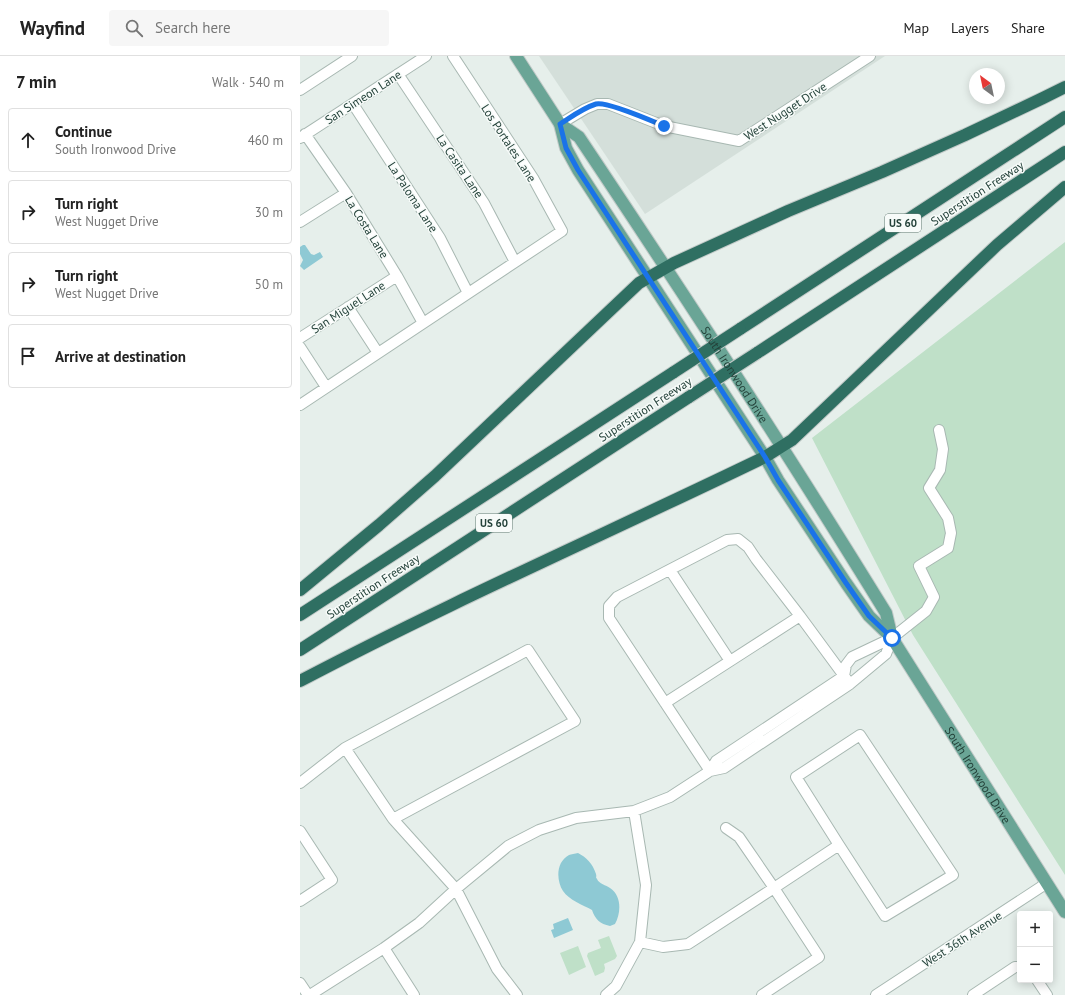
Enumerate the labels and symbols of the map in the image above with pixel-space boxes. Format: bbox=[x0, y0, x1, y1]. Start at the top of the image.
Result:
street label: San Simeon Lane bbox=[322, 67, 404, 127]
north arrow bbox=[969, 68, 1005, 104]
street label: West Nugget Drive bbox=[741, 79, 829, 143]
street label: Los Portales Lane bbox=[478, 101, 540, 185]
route end bbox=[655, 117, 673, 135]
street label: La Casita Lane bbox=[433, 131, 487, 201]
street label: Superstition Freeway bbox=[928, 157, 1027, 229]
street label: La Paloma Lane bbox=[385, 159, 441, 235]
street label: La Costa Lane bbox=[342, 193, 392, 261]
road number: US 60 bbox=[885, 214, 921, 232]
street label: San Miguel Lane bbox=[308, 278, 388, 336]
street label: South Ironwood Drive bbox=[698, 323, 772, 425]
street label: Superstition Freeway bbox=[596, 373, 695, 445]
road number: US 60 bbox=[476, 514, 512, 532]
street label: Superstition Freeway bbox=[324, 550, 423, 622]
route start bbox=[883, 629, 901, 647]
street label: South Ironwood Drive bbox=[942, 723, 1015, 826]
street label: West 36th Avenue bbox=[919, 908, 1005, 970]

